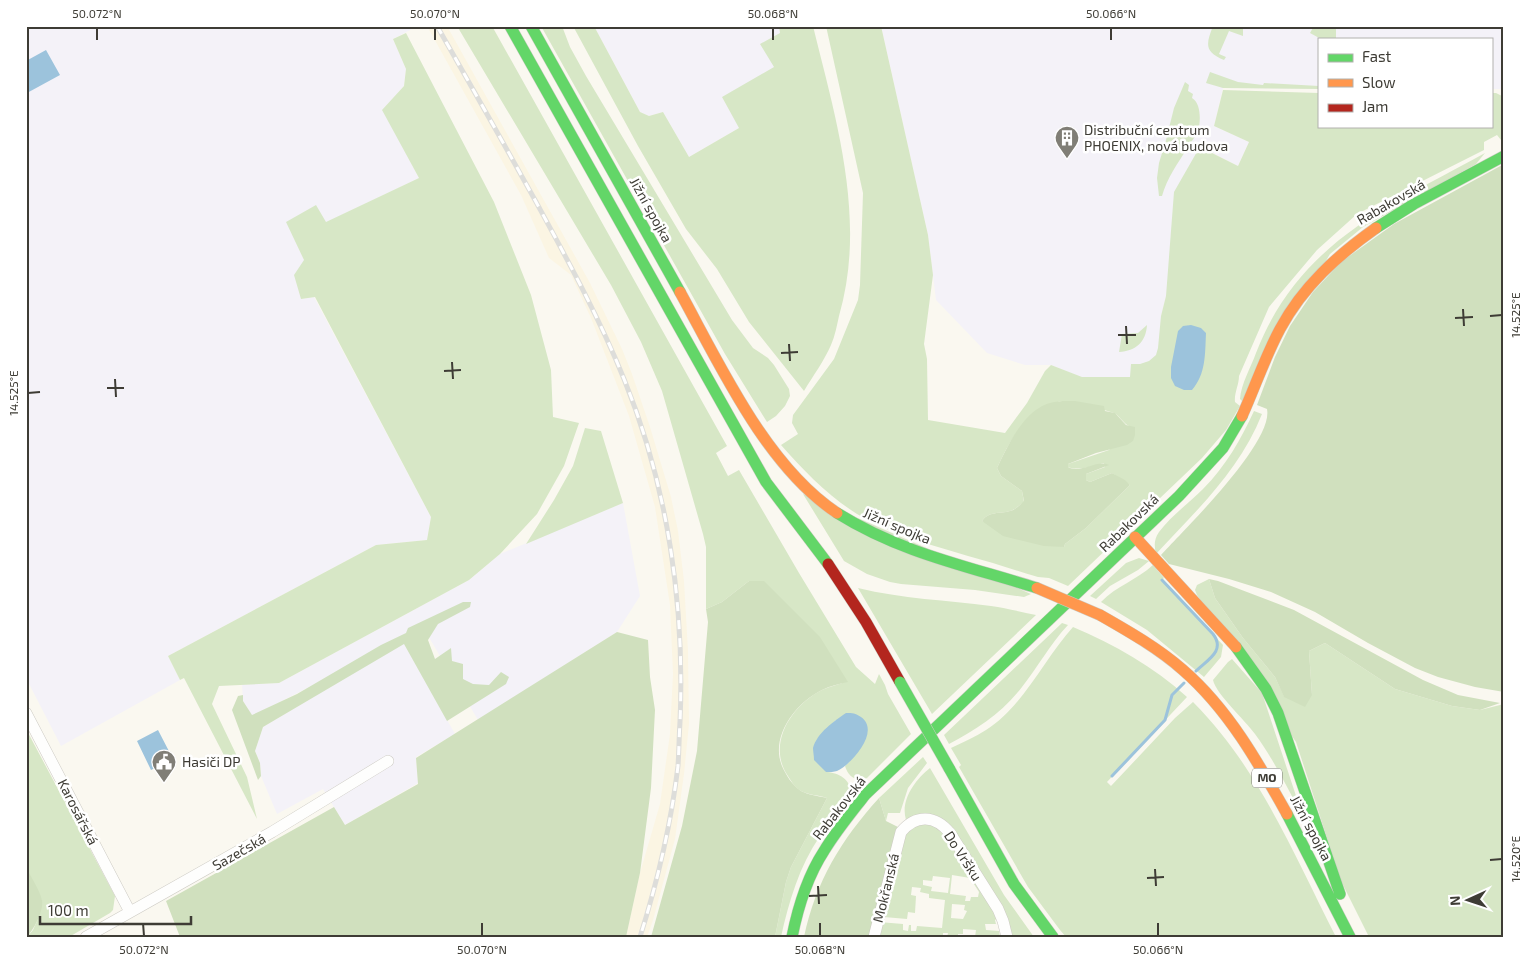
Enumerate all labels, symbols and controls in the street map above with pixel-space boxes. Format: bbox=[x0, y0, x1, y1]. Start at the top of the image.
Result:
text: 50.072°N bbox=[72, 6, 122, 20]
text: 50.070°N bbox=[410, 6, 460, 20]
text: 50.068°N bbox=[748, 6, 798, 20]
text: 50.066°N bbox=[1086, 6, 1136, 20]
legend bbox=[1318, 38, 1492, 128]
text: Fast bbox=[1362, 47, 1392, 65]
text: Slow bbox=[1362, 73, 1396, 91]
text: Jam bbox=[1362, 97, 1388, 115]
place label: Distribuční centrum PHOENIX, nová budova bbox=[1084, 121, 1228, 154]
building icon: Distribuční centrum PHOENIX, nová budova bbox=[1054, 125, 1080, 159]
street label: Jižní spojka bbox=[627, 174, 676, 245]
street label: Rabakovská bbox=[1354, 175, 1428, 228]
text: 14.525°E bbox=[1508, 292, 1522, 338]
text: 14.525°E bbox=[6, 370, 20, 416]
street label: Rabakovská bbox=[1095, 490, 1162, 555]
street label: Jižní spojka bbox=[861, 504, 933, 547]
public building icon: Hasiči DP bbox=[151, 749, 177, 783]
place label: Hasiči DP bbox=[182, 753, 241, 770]
road number: MO bbox=[1252, 768, 1282, 788]
street label: Rabakovská bbox=[808, 772, 869, 843]
street label: Karosářská bbox=[55, 776, 102, 848]
street label: Jižní spojka bbox=[1287, 792, 1336, 863]
street label: Do Vršku bbox=[941, 828, 986, 884]
street label: Sazečská bbox=[209, 829, 269, 874]
text: 14.520°E bbox=[1508, 836, 1522, 882]
street label: Mokřanská bbox=[869, 852, 902, 924]
north arrow bbox=[1442, 876, 1492, 926]
scale bar bbox=[40, 893, 191, 925]
text: N bbox=[1446, 895, 1463, 906]
text: 100 m bbox=[48, 901, 89, 919]
text: 50.072°N bbox=[119, 942, 169, 956]
text: 50.070°N bbox=[457, 942, 507, 956]
text: 50.068°N bbox=[795, 942, 845, 956]
text: 50.066°N bbox=[1133, 942, 1183, 956]

